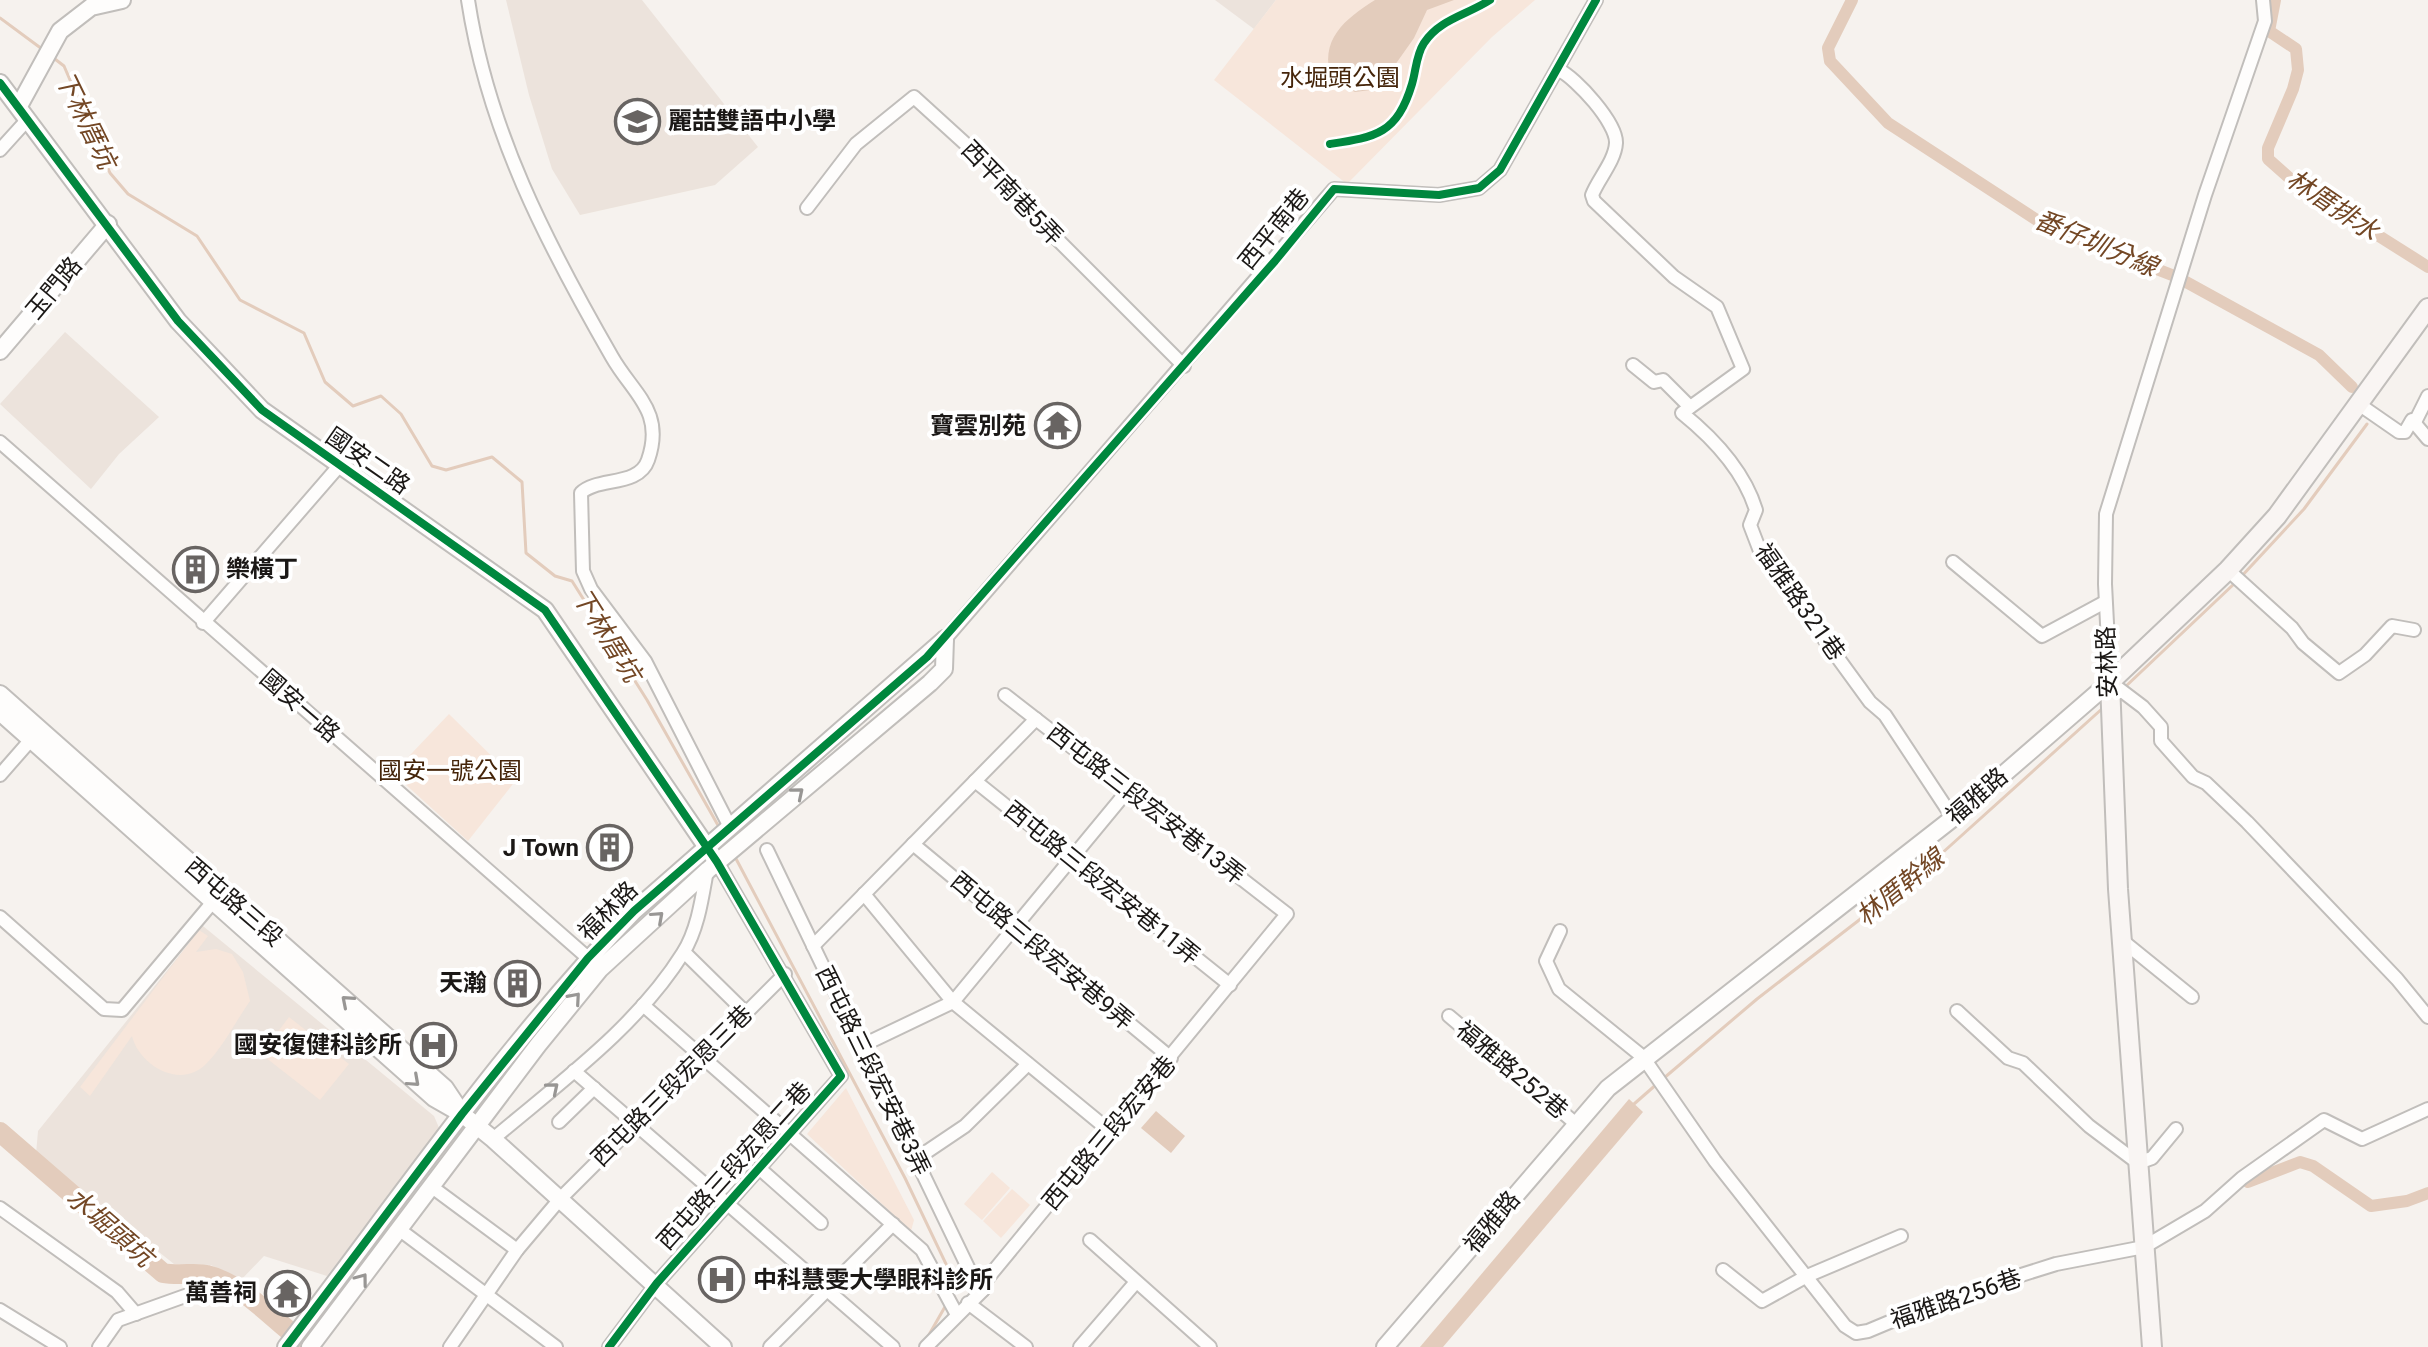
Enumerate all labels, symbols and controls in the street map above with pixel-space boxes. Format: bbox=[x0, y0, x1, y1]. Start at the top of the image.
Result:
park label: 水堀頭公園 bbox=[1280, 64, 1400, 92]
water label: 下林厝坑 bbox=[50, 67, 124, 177]
school or university icon: 麗喆雙語中小學 bbox=[613, 97, 661, 145]
place label: 麗喆雙語中小學 bbox=[668, 107, 836, 135]
street label: 西平南巷5弄 bbox=[956, 135, 1068, 251]
water label: 林厝排水 bbox=[2281, 163, 2385, 247]
street label: 西平南巷 bbox=[1233, 183, 1315, 275]
water label: 番仔圳分線 bbox=[2030, 204, 2164, 283]
street label: 玉門路 bbox=[20, 251, 88, 325]
temple icon: 寶雲別苑 bbox=[1033, 402, 1081, 450]
place label: 寶雲別苑 bbox=[930, 412, 1026, 440]
street label: 國安二路 bbox=[321, 422, 415, 500]
street label: 福雅路321巷 bbox=[1749, 538, 1851, 666]
building icon: 樂橫丁 bbox=[171, 545, 219, 593]
place label: 樂橫丁 bbox=[226, 555, 298, 583]
water label: 下林厝坑 bbox=[567, 583, 649, 690]
street label: 安林路 bbox=[2092, 626, 2122, 698]
street label: 國安一路 bbox=[255, 664, 345, 748]
street label: 西屯路三段宏安巷13弄 bbox=[1042, 718, 1250, 890]
park label: 國安一號公園 bbox=[378, 757, 522, 785]
street label: 福雅路 bbox=[1941, 762, 2013, 830]
one-way arrow bbox=[789, 788, 804, 803]
street label: 西屯路三段宏安巷11弄 bbox=[999, 796, 1205, 970]
building icon: J Town bbox=[586, 824, 634, 872]
place label: J Town bbox=[503, 834, 579, 862]
water label: 林厝幹線 bbox=[1850, 841, 1952, 931]
street label: 西屯路三段 bbox=[180, 852, 288, 952]
street label: 西屯路三段宏安巷9弄 bbox=[945, 867, 1139, 1035]
street label: 福林路 bbox=[573, 876, 643, 946]
one-way arrow bbox=[649, 911, 663, 926]
building icon: 天瀚 bbox=[494, 959, 542, 1007]
street label: 西屯路三段宏安巷3弄 bbox=[810, 962, 936, 1180]
place label: 天瀚 bbox=[439, 969, 487, 997]
one-way arrow bbox=[565, 992, 580, 1007]
one-way arrow bbox=[342, 996, 356, 1011]
street label: 西屯路三段宏恩三巷 bbox=[586, 1000, 758, 1172]
street label: 福雅路252巷 bbox=[1451, 1015, 1573, 1125]
hospital icon: 國安復健科診所 bbox=[409, 1021, 457, 1069]
place label: 國安復健科診所 bbox=[234, 1031, 402, 1059]
street label: 西屯路三段宏安巷 bbox=[1037, 1050, 1181, 1216]
one-way arrow bbox=[404, 1071, 419, 1085]
street label: 西屯路三段宏恩二巷 bbox=[651, 1076, 817, 1256]
one-way arrow bbox=[544, 1083, 558, 1098]
water label: 水堀頭坑 bbox=[61, 1182, 162, 1275]
street label: 福雅路 bbox=[1458, 1185, 1526, 1259]
hospital icon: 中科慧雯大學眼科診所 bbox=[698, 1256, 746, 1304]
street label: 福雅路256巷 bbox=[1887, 1264, 2025, 1334]
place label: 中科慧雯大學眼科診所 bbox=[753, 1266, 993, 1294]
temple icon: 萬善祠 bbox=[264, 1269, 312, 1317]
one-way arrow bbox=[353, 1273, 367, 1288]
place label: 萬善祠 bbox=[185, 1279, 257, 1307]

